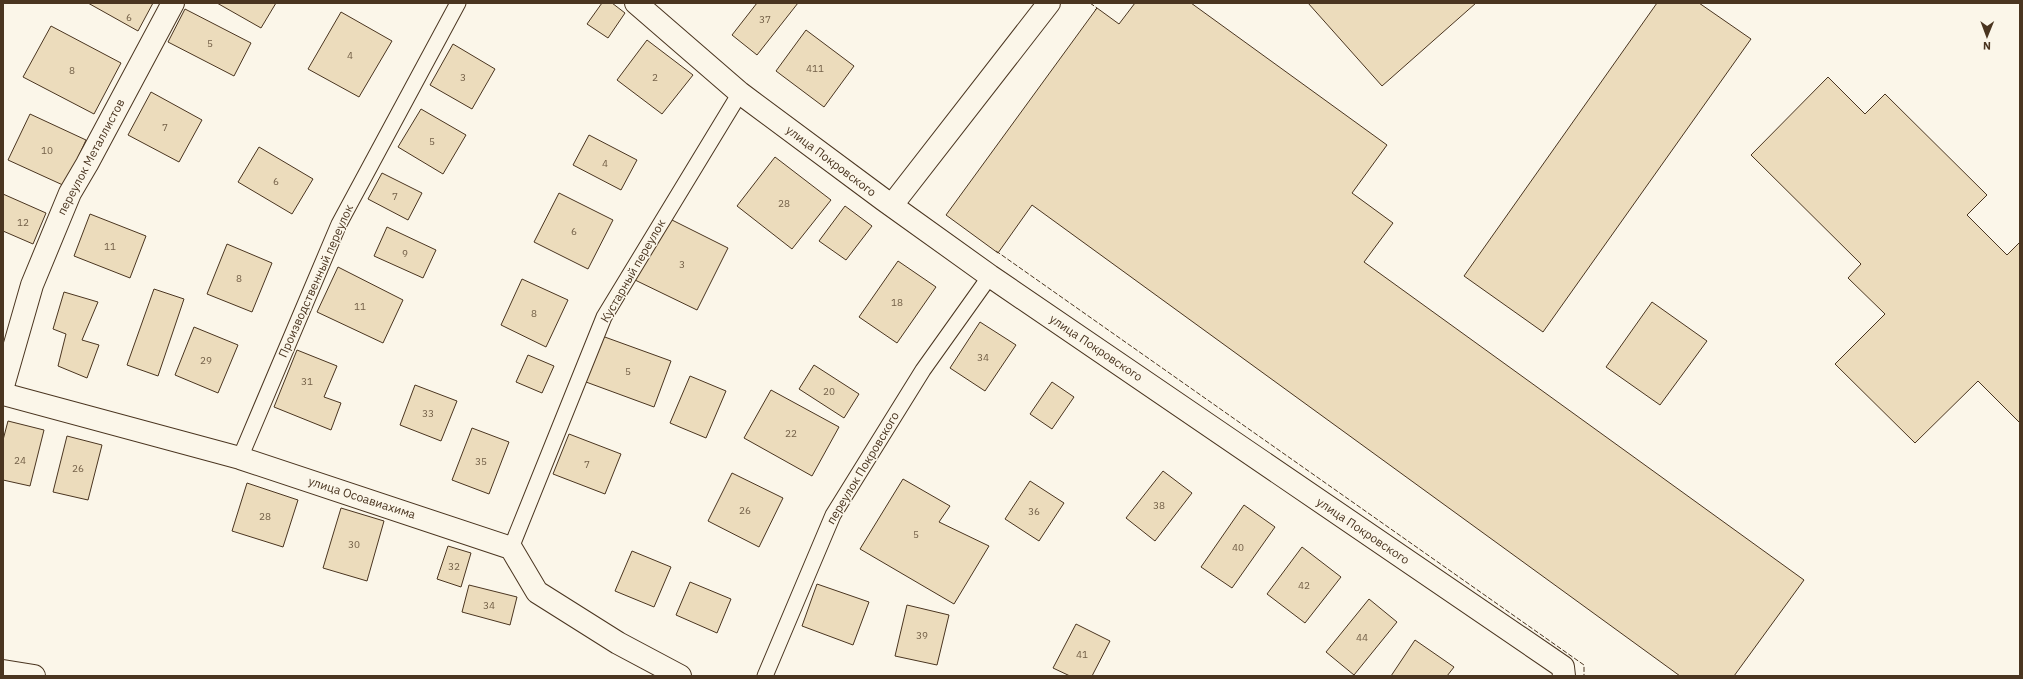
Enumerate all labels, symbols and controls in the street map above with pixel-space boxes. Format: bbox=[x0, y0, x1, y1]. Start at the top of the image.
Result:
house number: 6 bbox=[126, 11, 132, 24]
house number: 37 bbox=[759, 13, 771, 26]
north arrow bbox=[1967, 16, 2007, 56]
house number: 5 bbox=[207, 37, 213, 50]
text: N bbox=[1983, 39, 1991, 53]
house number: 4 bbox=[347, 49, 353, 62]
house number: 411 bbox=[806, 62, 824, 75]
house number: 8 bbox=[69, 64, 75, 77]
house number: 3 bbox=[460, 71, 466, 84]
house number: 2 bbox=[652, 71, 658, 84]
street label: переулок Металлистов bbox=[54, 96, 128, 217]
house number: 7 bbox=[162, 121, 168, 134]
street label: улица Покровского bbox=[783, 122, 880, 200]
house number: 5 bbox=[429, 135, 435, 148]
house number: 10 bbox=[41, 144, 53, 157]
house number: 4 bbox=[602, 157, 608, 170]
house number: 6 bbox=[273, 175, 279, 188]
house number: 7 bbox=[392, 190, 398, 203]
house number: 28 bbox=[778, 197, 790, 210]
street label: Производственный переулок bbox=[275, 201, 356, 360]
house number: 12 bbox=[17, 216, 29, 229]
street label: Кустарный переулок bbox=[597, 216, 668, 325]
house number: 6 bbox=[571, 225, 577, 238]
house number: 11 bbox=[104, 240, 116, 253]
house number: 9 bbox=[402, 247, 408, 260]
house number: 3 bbox=[679, 258, 685, 271]
house number: 8 bbox=[236, 272, 242, 285]
house number: 18 bbox=[891, 296, 903, 309]
house number: 11 bbox=[354, 300, 366, 313]
house number: 8 bbox=[531, 307, 537, 320]
street label: улица Покровского bbox=[1047, 311, 1146, 384]
house number: 34 bbox=[977, 351, 989, 364]
house number: 29 bbox=[200, 354, 212, 367]
house number: 5 bbox=[625, 365, 631, 378]
house number: 31 bbox=[301, 375, 313, 388]
house number: 20 bbox=[823, 385, 835, 398]
house number: 33 bbox=[422, 407, 434, 420]
street label: переулок Покровского bbox=[823, 409, 902, 527]
house number: 22 bbox=[785, 427, 797, 440]
house number: 24 bbox=[14, 454, 26, 467]
house number: 35 bbox=[475, 455, 487, 468]
house number: 7 bbox=[584, 458, 590, 471]
house number: 26 bbox=[72, 462, 84, 475]
street label: улица Осоавиахима bbox=[307, 473, 418, 522]
street label: улица Покровского bbox=[1314, 494, 1413, 567]
house number: 38 bbox=[1153, 499, 1165, 512]
house number: 26 bbox=[739, 504, 751, 517]
house number: 36 bbox=[1028, 505, 1040, 518]
house number: 28 bbox=[259, 510, 271, 523]
house number: 5 bbox=[913, 528, 919, 541]
house number: 30 bbox=[348, 538, 360, 551]
house number: 40 bbox=[1232, 541, 1244, 554]
house number: 32 bbox=[448, 560, 460, 573]
house number: 42 bbox=[1298, 579, 1310, 592]
house number: 34 bbox=[483, 599, 495, 612]
house number: 39 bbox=[916, 629, 928, 642]
house number: 44 bbox=[1356, 631, 1368, 644]
house number: 41 bbox=[1076, 648, 1088, 661]

